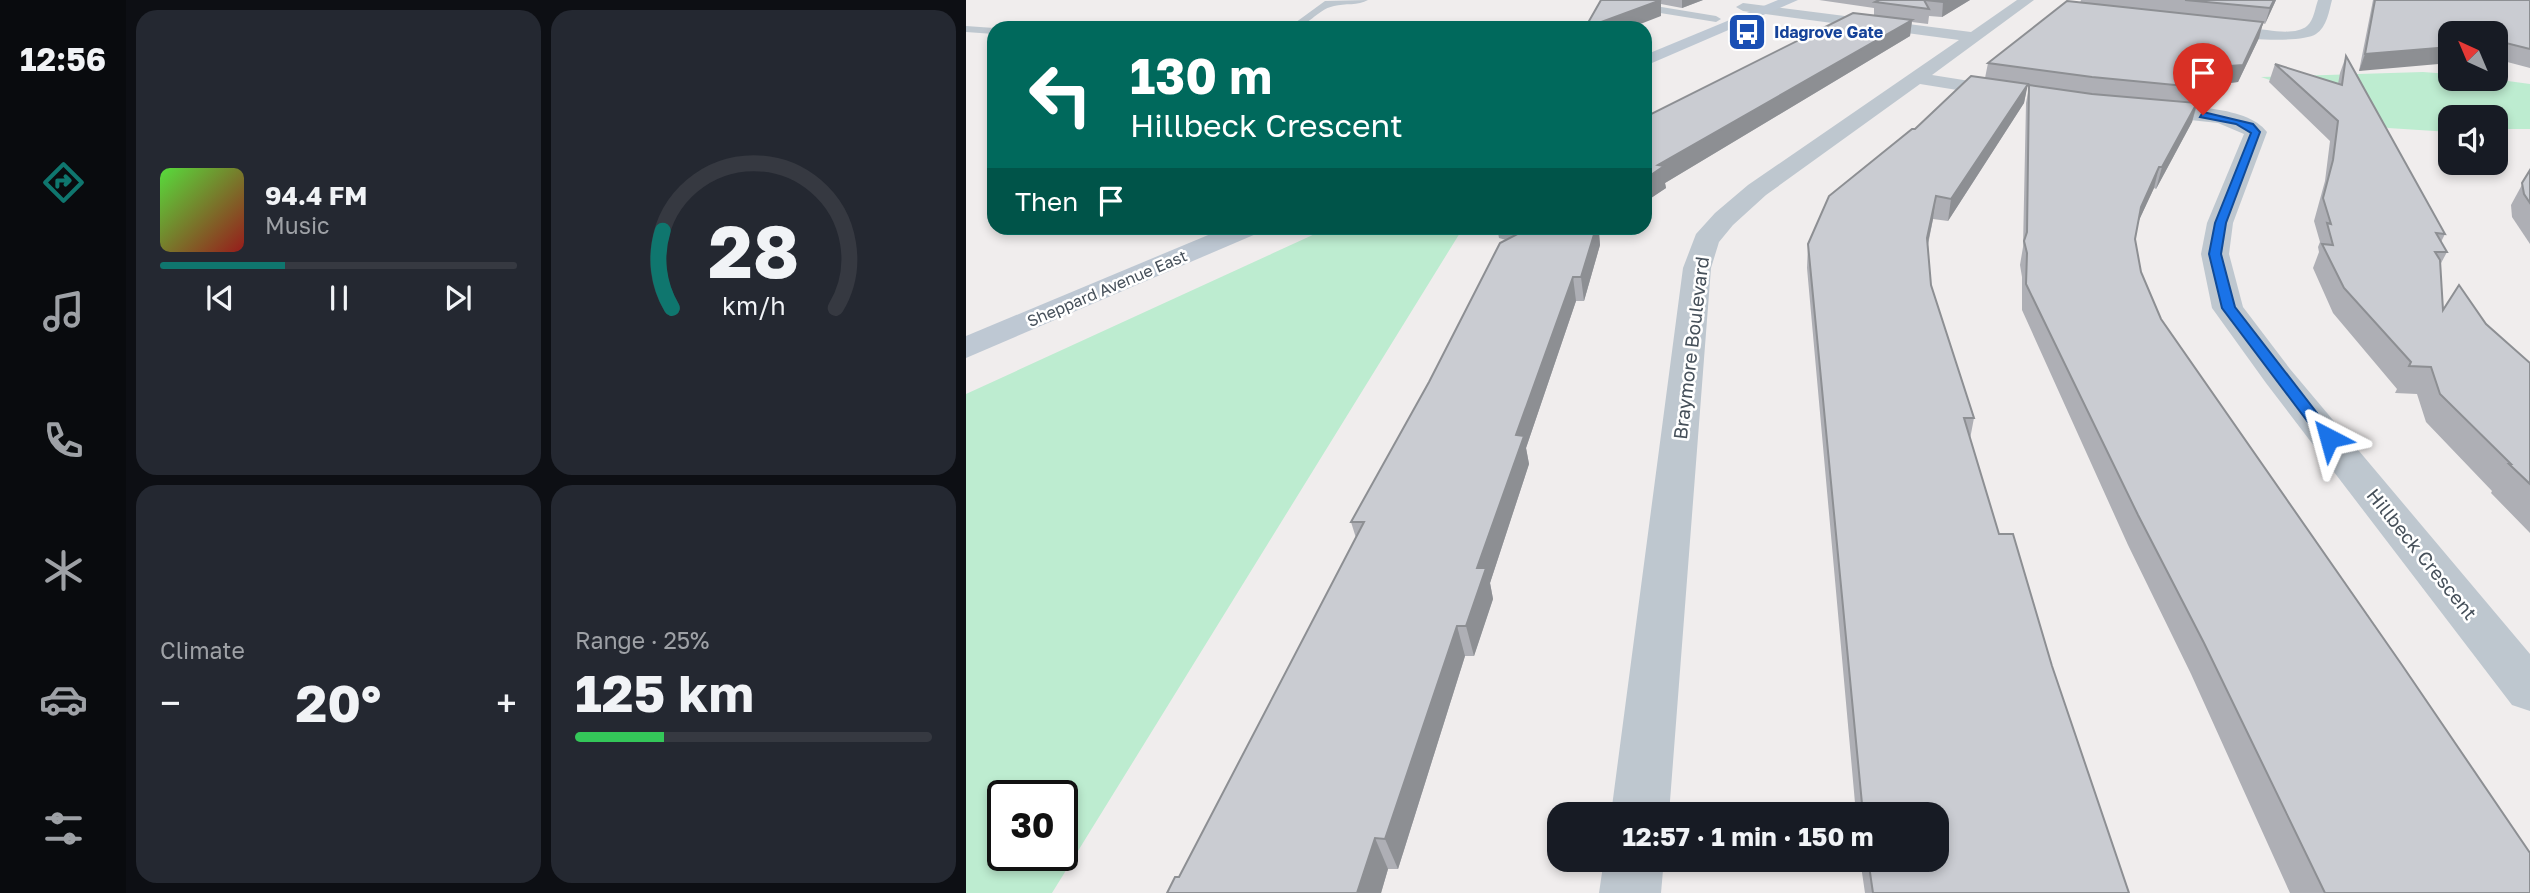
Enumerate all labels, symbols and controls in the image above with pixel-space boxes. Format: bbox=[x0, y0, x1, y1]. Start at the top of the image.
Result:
bus stop icon: Idagrove Gate bbox=[1726, 11, 1768, 53]
north arrow bbox=[2438, 21, 2508, 91]
map controls bbox=[2438, 21, 2508, 175]
place label: Idagrove Gate bbox=[1774, 22, 1883, 42]
text: 12:56 bbox=[20, 40, 106, 78]
pin bbox=[2173, 43, 2233, 115]
text: 130 m bbox=[1130, 46, 1272, 105]
icon: left bbox=[1015, 49, 1106, 140]
icon: arrive bbox=[2184, 54, 2222, 92]
button: sound bbox=[2438, 105, 2508, 175]
text: Hillbeck Crescent bbox=[1130, 106, 1403, 144]
icon: directions bbox=[39, 158, 88, 207]
text: 94.4 FM bbox=[265, 180, 367, 211]
icon: arrive bbox=[1092, 182, 1130, 220]
text: Then bbox=[1015, 186, 1078, 217]
text: 28 bbox=[708, 208, 799, 295]
text: Music bbox=[265, 211, 330, 239]
street label: Sheppard Avenue East bbox=[1024, 245, 1190, 331]
street label: Braymore Boulevard bbox=[1668, 255, 1713, 441]
icon: previous bbox=[201, 279, 239, 317]
icon: pause bbox=[320, 279, 358, 317]
icon: next bbox=[439, 279, 477, 317]
icon: music bbox=[39, 287, 88, 336]
text: km/h bbox=[722, 290, 785, 321]
position arrow bbox=[2292, 401, 2366, 475]
icon: phone bbox=[39, 416, 88, 465]
street label: Hillbeck Crescent bbox=[2362, 484, 2482, 624]
icon: climate bbox=[39, 546, 88, 595]
text: Range · 25% bbox=[575, 626, 709, 654]
text: Climate bbox=[160, 636, 245, 664]
text: 125 km bbox=[575, 661, 754, 723]
text: 20° bbox=[296, 671, 381, 733]
icon: car bbox=[39, 675, 88, 724]
text: − bbox=[160, 680, 181, 725]
text: + bbox=[496, 680, 517, 725]
speed limit sign: 30 bbox=[987, 780, 1078, 871]
icon: filters bbox=[39, 804, 88, 853]
text: 12:57 · 1 min · 150 m bbox=[1622, 821, 1874, 852]

